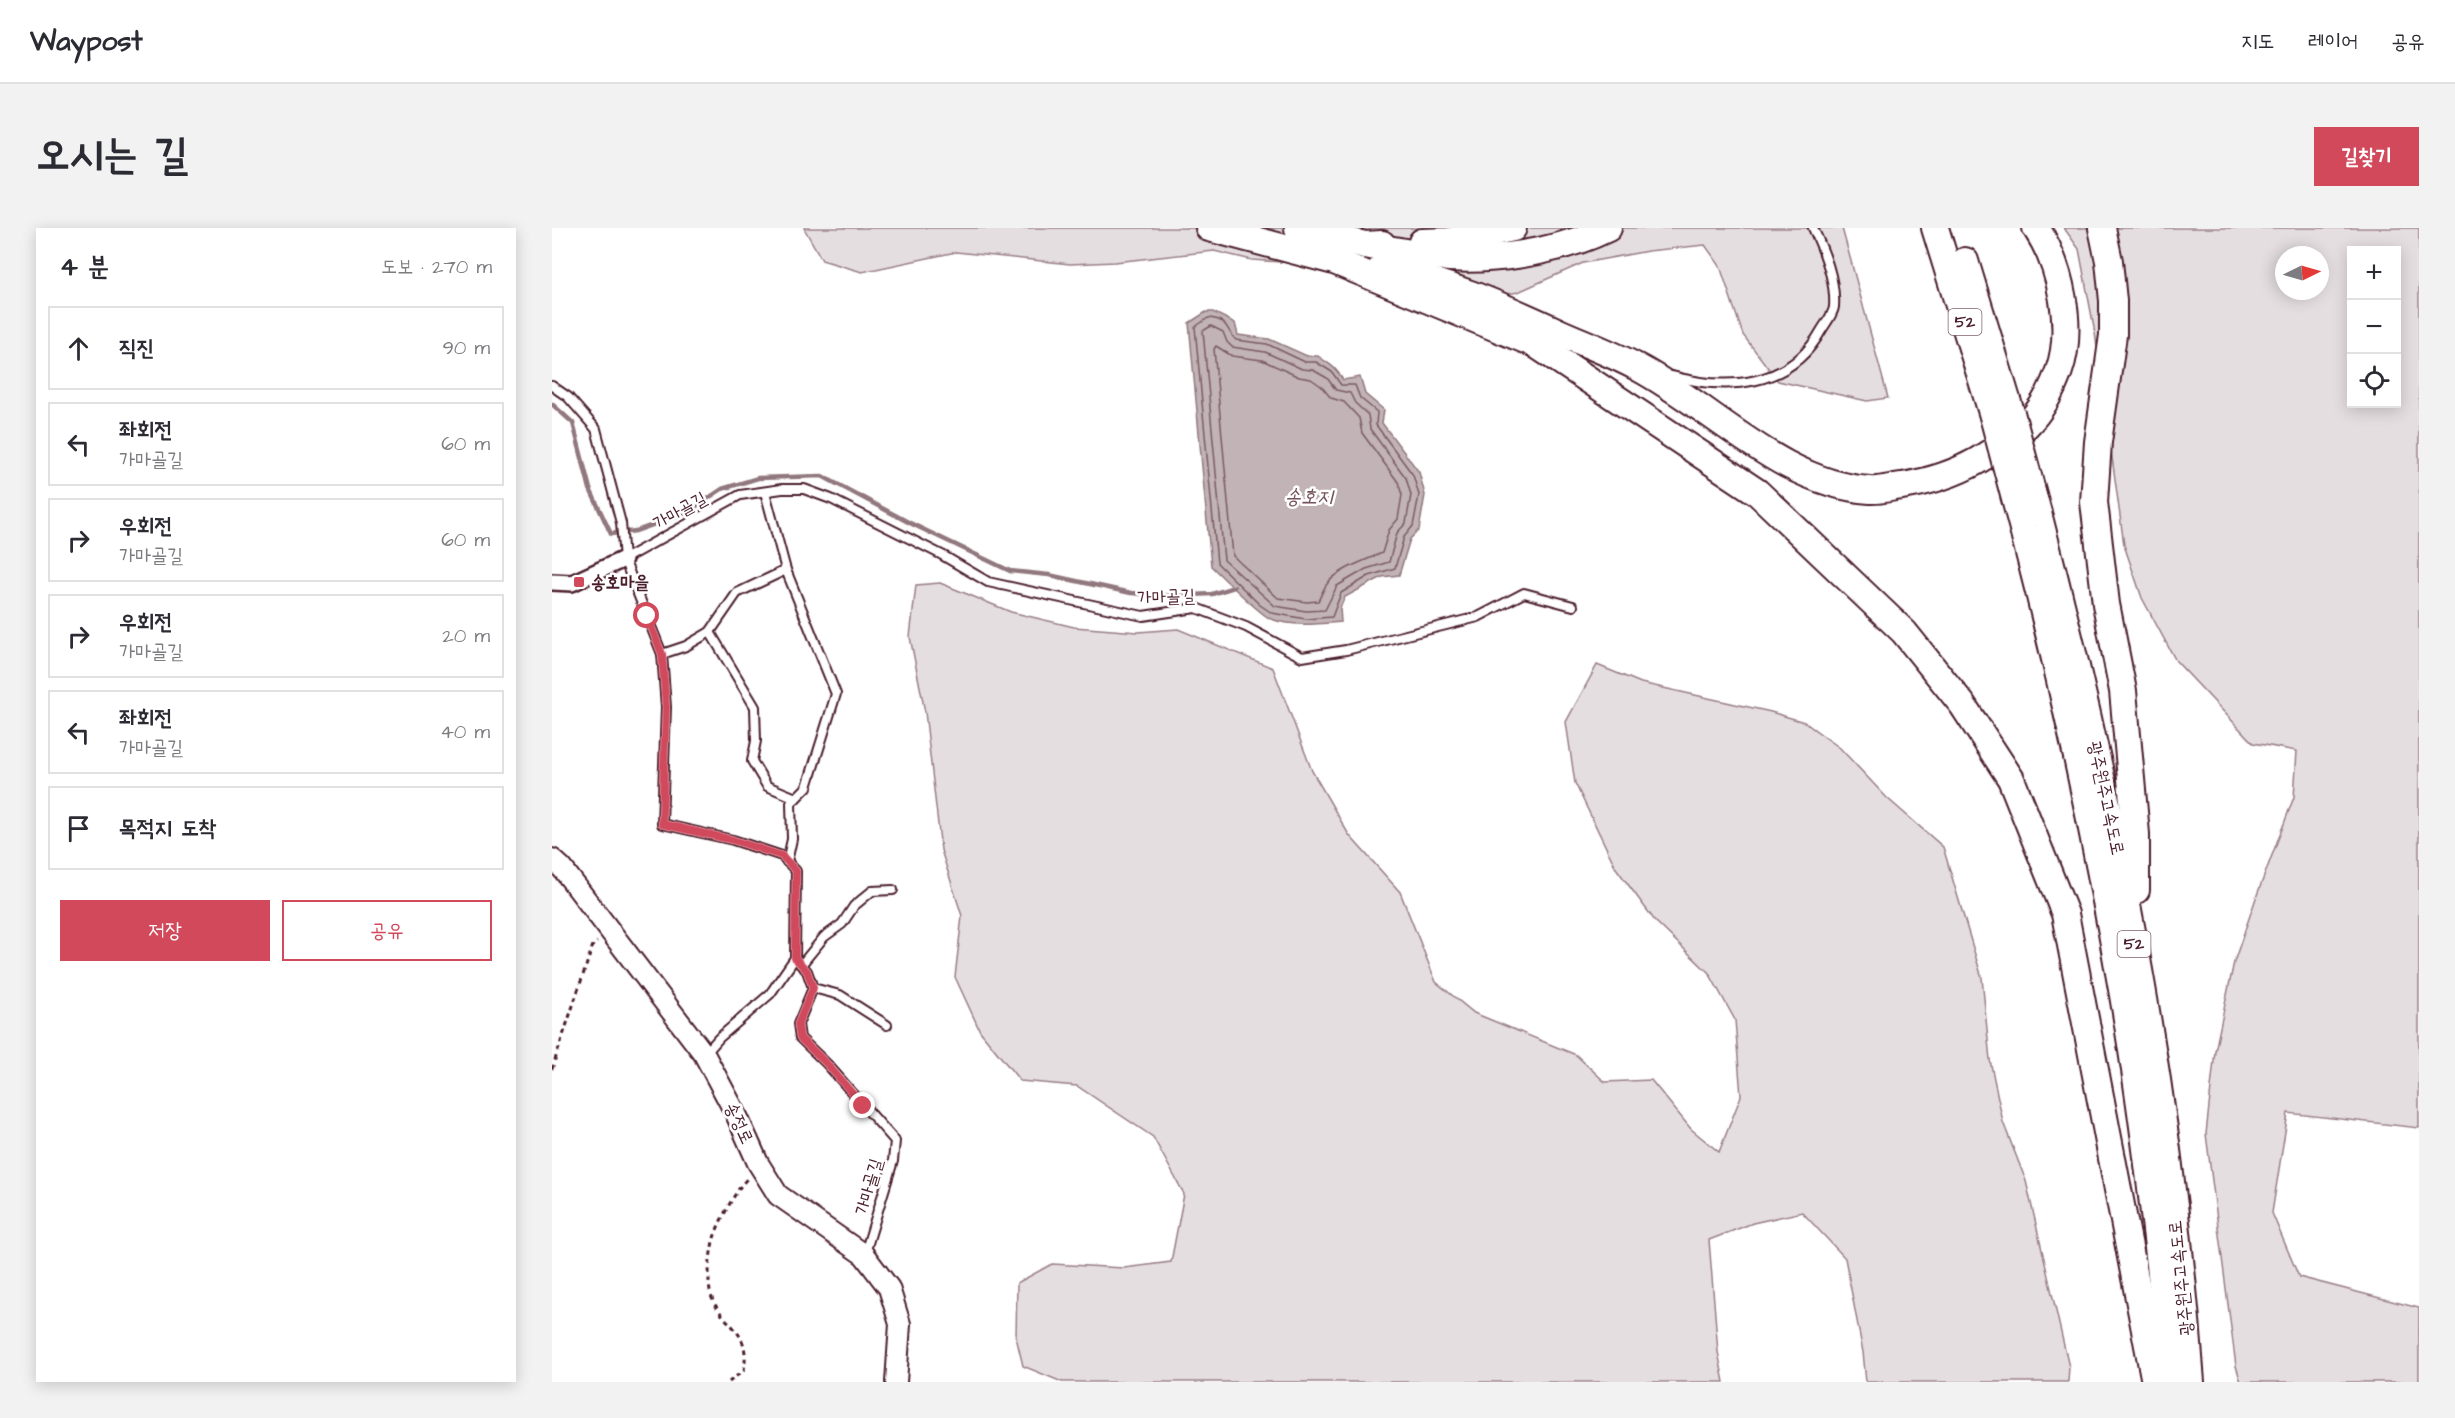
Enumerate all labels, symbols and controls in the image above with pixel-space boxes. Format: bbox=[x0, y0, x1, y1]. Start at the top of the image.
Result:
text: Waypost bbox=[30, 22, 143, 61]
text: 지도 bbox=[2241, 27, 2275, 56]
text: 레이어 bbox=[2308, 27, 2358, 56]
text: 공유 bbox=[2391, 27, 2425, 56]
text: 오시는 길 bbox=[36, 127, 188, 185]
button: 길찾기 bbox=[2314, 127, 2419, 186]
north arrow bbox=[2275, 246, 2329, 300]
map controls bbox=[2347, 246, 2401, 408]
button: + bbox=[2347, 246, 2401, 300]
text: 4 분 bbox=[60, 249, 109, 285]
text: 도보 · 270 m bbox=[381, 253, 492, 281]
button: − bbox=[2347, 300, 2401, 354]
road number: 52 bbox=[1948, 309, 1982, 335]
icon: ahead bbox=[62, 332, 95, 365]
text: 직진 bbox=[119, 333, 154, 364]
text: 90 m bbox=[442, 334, 490, 362]
button: locate bbox=[2347, 354, 2401, 408]
text: 좌회전 bbox=[119, 415, 172, 446]
icon: left bbox=[62, 428, 95, 461]
text: 60 m bbox=[441, 430, 490, 458]
text: 가마골길 bbox=[119, 446, 183, 474]
water label: 송호지 bbox=[1285, 483, 1335, 511]
street label: 가마골길 bbox=[649, 486, 712, 536]
text: 우회전 bbox=[119, 511, 172, 542]
icon: right bbox=[62, 524, 95, 557]
text: 60 m bbox=[441, 526, 490, 554]
text: 가마골길 bbox=[119, 542, 183, 570]
place label: 송호마을 bbox=[591, 570, 649, 595]
marker: 송호마을 bbox=[572, 575, 586, 589]
street label: 가마골길 bbox=[1137, 583, 1196, 611]
route start bbox=[633, 602, 659, 628]
text: 우회전 bbox=[119, 607, 172, 638]
icon: right bbox=[62, 620, 95, 653]
text: 20 m bbox=[442, 622, 490, 650]
text: 가마골길 bbox=[119, 638, 183, 666]
text: 좌회전 bbox=[119, 703, 172, 734]
icon: left bbox=[62, 716, 95, 749]
text: 40 m bbox=[440, 718, 490, 746]
text: 가마골길 bbox=[119, 734, 183, 762]
street label: 광주원주고속도로 bbox=[2082, 739, 2130, 857]
icon: arrive bbox=[62, 812, 95, 845]
text: 목적지 도착 bbox=[119, 813, 216, 844]
button: 저장 bbox=[60, 900, 270, 961]
button: 공유 bbox=[282, 900, 492, 961]
road number: 52 bbox=[2118, 931, 2150, 957]
route end bbox=[849, 1092, 875, 1118]
street label: 송정로 bbox=[718, 1098, 760, 1148]
street label: 가마골길 bbox=[849, 1155, 889, 1218]
street label: 광주원주고속도로 bbox=[2163, 1219, 2199, 1337]

